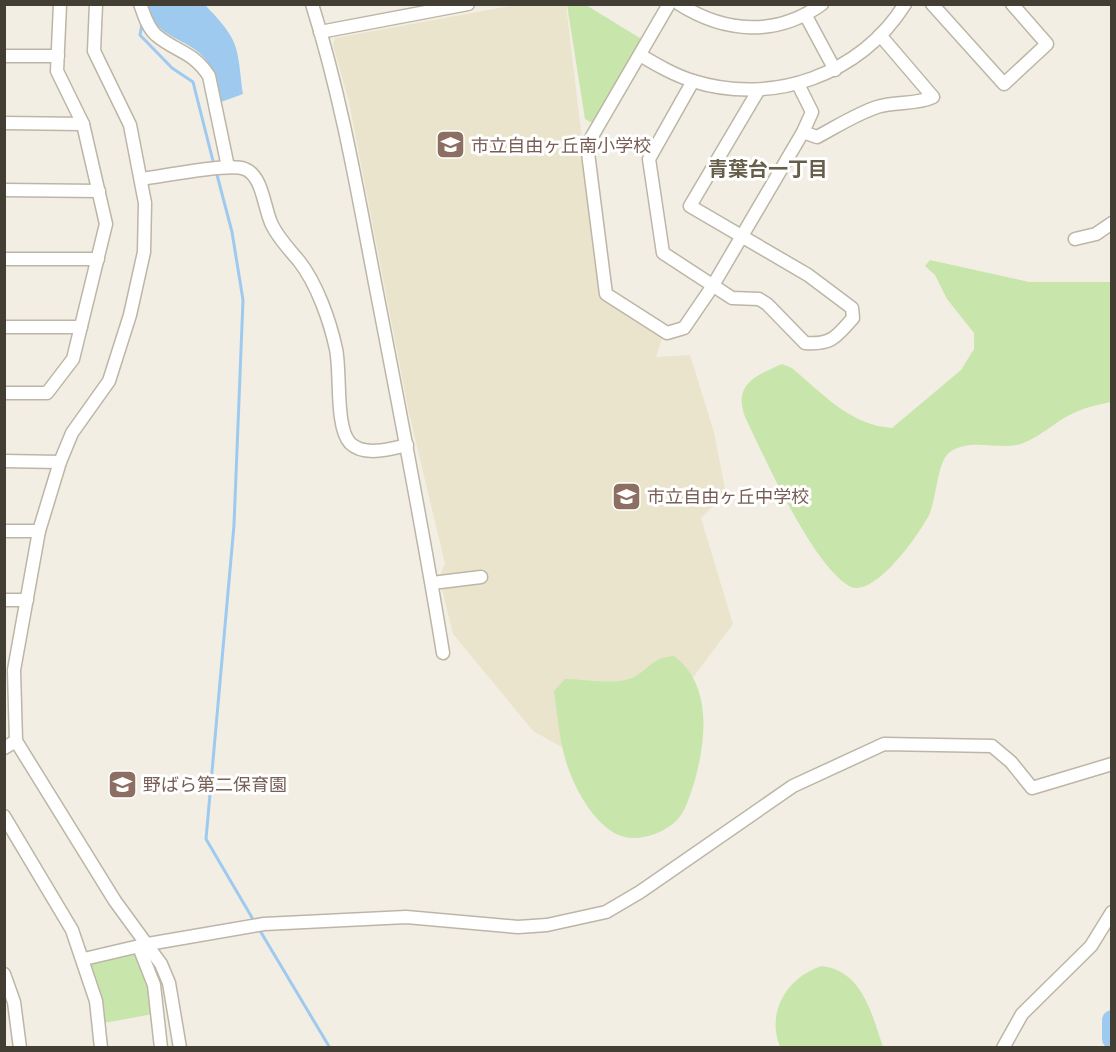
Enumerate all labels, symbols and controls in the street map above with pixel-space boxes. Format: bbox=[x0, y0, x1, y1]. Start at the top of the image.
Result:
school or university icon: 市立自由ヶ丘南小学校 bbox=[434, 129, 466, 161]
place label: 市立自由ヶ丘南小学校 bbox=[471, 133, 651, 157]
district label: 青葉台一丁目 bbox=[708, 155, 828, 182]
school or university icon: 市立自由ヶ丘中学校 bbox=[610, 480, 642, 512]
place label: 市立自由ヶ丘中学校 bbox=[647, 484, 809, 508]
school or university icon: 野ばら第二保育園 bbox=[106, 768, 138, 800]
place label: 野ばら第二保育園 bbox=[143, 772, 287, 796]

